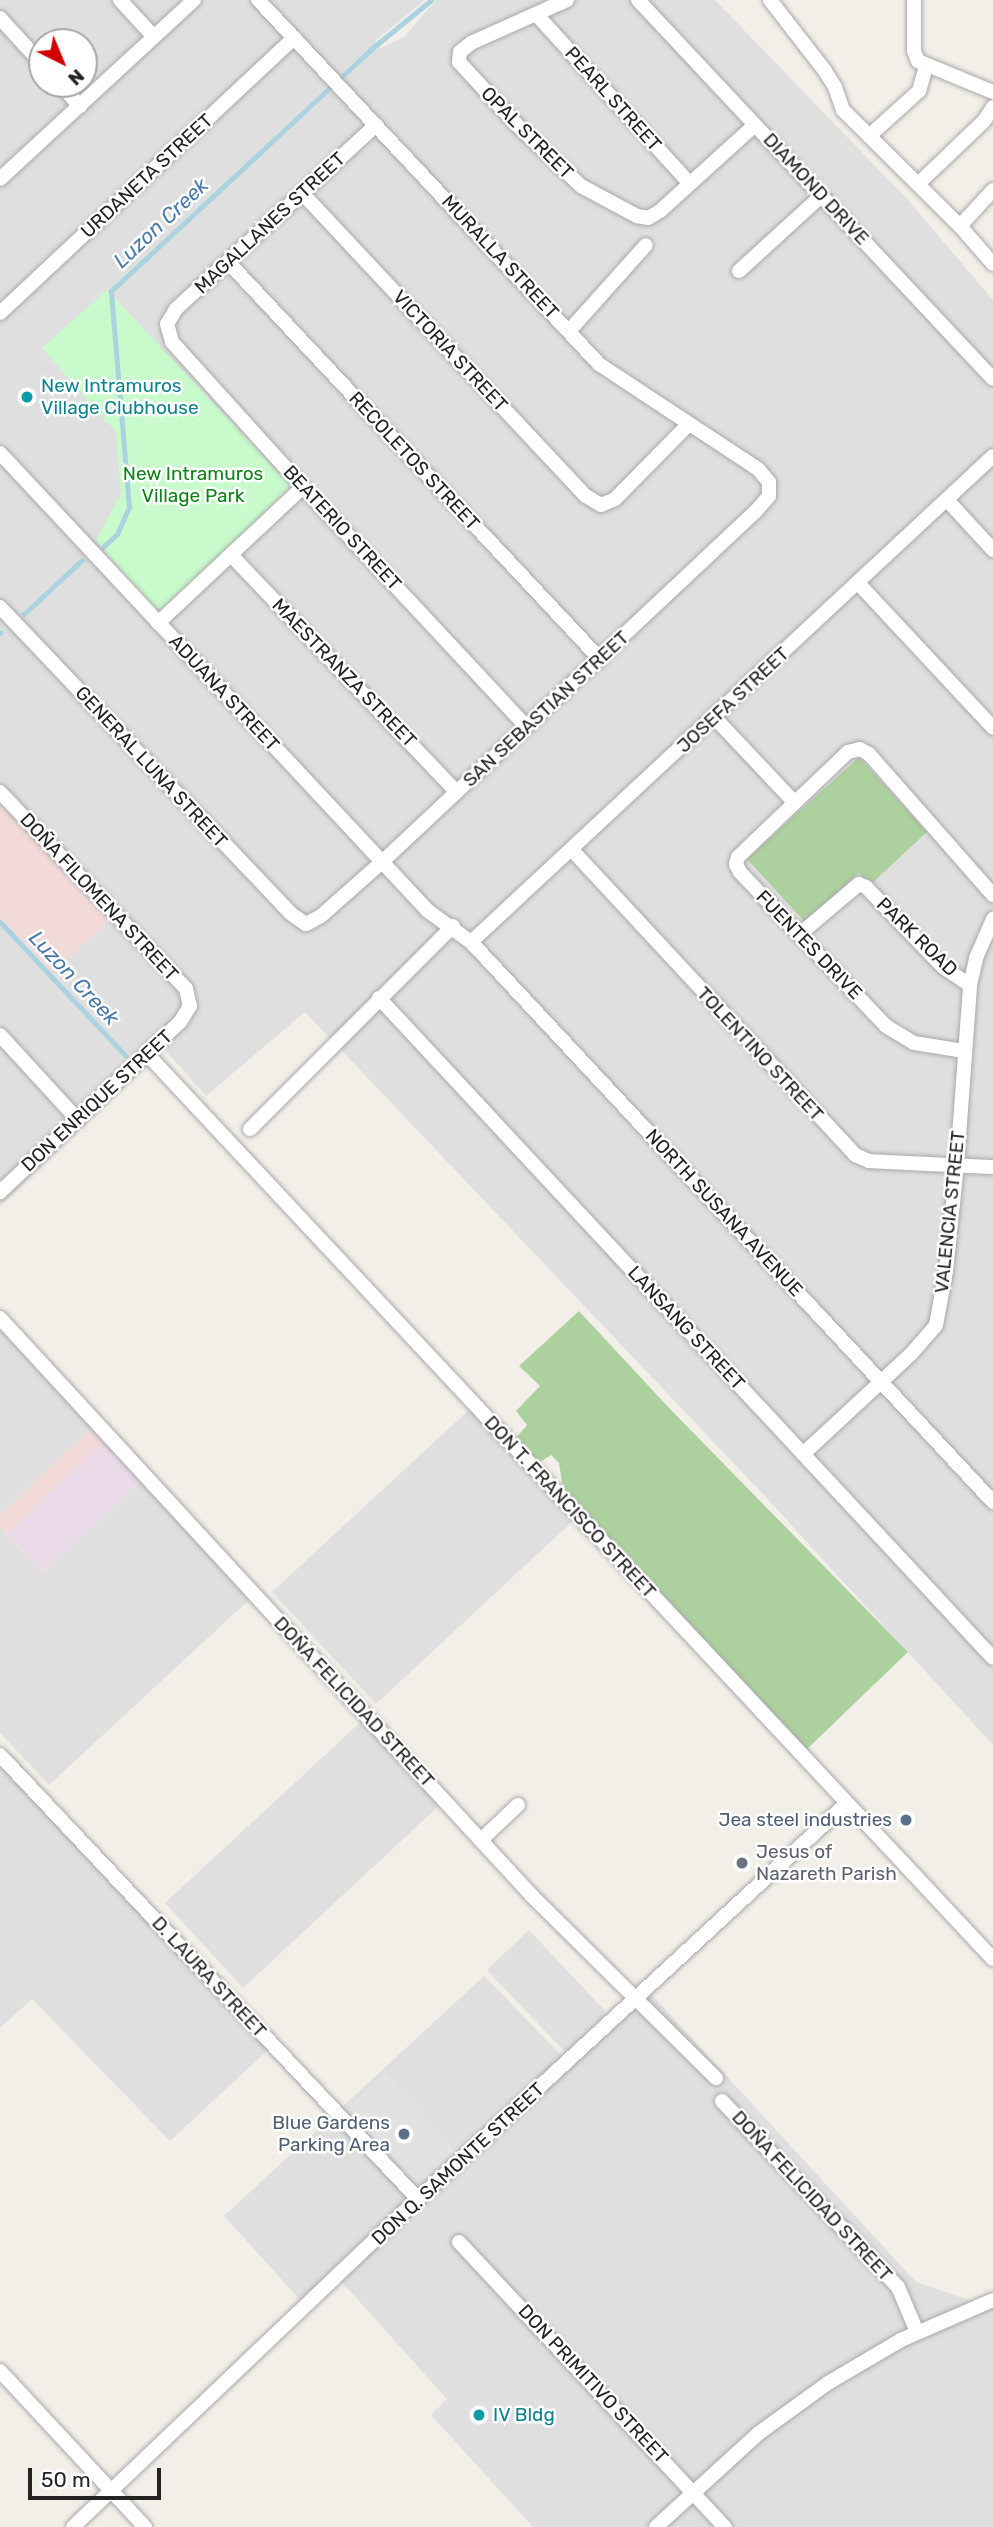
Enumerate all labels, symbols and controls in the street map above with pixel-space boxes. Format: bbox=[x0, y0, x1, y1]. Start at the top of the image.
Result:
north arrow bbox=[28, 28, 98, 98]
street label: PEARL STREET bbox=[560, 42, 666, 156]
text: N bbox=[63, 64, 89, 90]
street label: OPAL STREET bbox=[476, 82, 578, 184]
street label: URDANETA STREET bbox=[76, 109, 218, 243]
street label: DIAMOND DRIVE bbox=[758, 128, 874, 250]
street label: MAGALLANES STREET bbox=[190, 147, 350, 299]
water label: Luzon Creek bbox=[108, 173, 214, 273]
street label: MURALLA STREET bbox=[437, 190, 563, 324]
street label: VICTORIA STREET bbox=[388, 285, 512, 417]
place label: New Intramuros Village Clubhouse bbox=[41, 375, 199, 419]
street label: RECOLETOS STREET bbox=[344, 387, 484, 535]
marker: New Intramuros Village Clubhouse bbox=[19, 389, 35, 405]
street label: BEATERIO STREET bbox=[278, 461, 406, 595]
park label: New Intramuros Village Park bbox=[123, 463, 263, 507]
street label: MAESTRANZA STREET bbox=[267, 594, 421, 752]
street label: SAN SEBASTIAN STREET bbox=[458, 626, 634, 792]
street label: ADUANA STREET bbox=[164, 630, 284, 756]
street label: JOSEFA STREET bbox=[672, 642, 794, 758]
street label: GENERAL LUNA STREET bbox=[70, 681, 232, 853]
street label: DOÑA FILOMENA STREET bbox=[15, 808, 183, 986]
street label: FUENTES DRIVE bbox=[751, 886, 867, 1004]
street label: PARK ROAD bbox=[872, 893, 962, 981]
water label: Luzon Creek bbox=[24, 925, 124, 1031]
street label: TOLENTINO STREET bbox=[692, 982, 828, 1126]
street label: DON ENRIQUE STREET bbox=[17, 1025, 177, 1177]
street label: NORTH SUSANA AVENUE bbox=[640, 1124, 808, 1302]
street label: VALENCIA STREET bbox=[930, 1129, 970, 1295]
street label: LANSANG STREET bbox=[623, 1261, 749, 1395]
street label: DON T. FRANCISCO STREET bbox=[479, 1411, 661, 1603]
street label: DOÑA FELICIDAD STREET bbox=[269, 1612, 439, 1792]
place label: Jea steel industries bbox=[718, 1809, 892, 1831]
marker: Jea steel industries bbox=[898, 1812, 914, 1828]
place label: Jesus of Nazareth Parish bbox=[756, 1841, 897, 1885]
marker: Jesus of Nazareth Parish bbox=[734, 1855, 750, 1871]
street label: D. LAURA STREET bbox=[147, 1912, 271, 2042]
street label: DON Q. SAMONTE STREET bbox=[367, 2078, 549, 2250]
street label: DOÑA FELICIDAD STREET bbox=[727, 2106, 897, 2286]
place label: Blue Gardens Parking Area bbox=[272, 2112, 390, 2156]
marker: Blue Gardens Parking Area bbox=[396, 2126, 412, 2142]
street label: DON PRIMITIVO STREET bbox=[513, 2300, 673, 2468]
place label: IV Bldg bbox=[493, 2404, 555, 2426]
marker: IV Bldg bbox=[471, 2407, 487, 2423]
scale bar bbox=[32, 2454, 164, 2498]
text: 50 m bbox=[41, 2467, 91, 2492]

